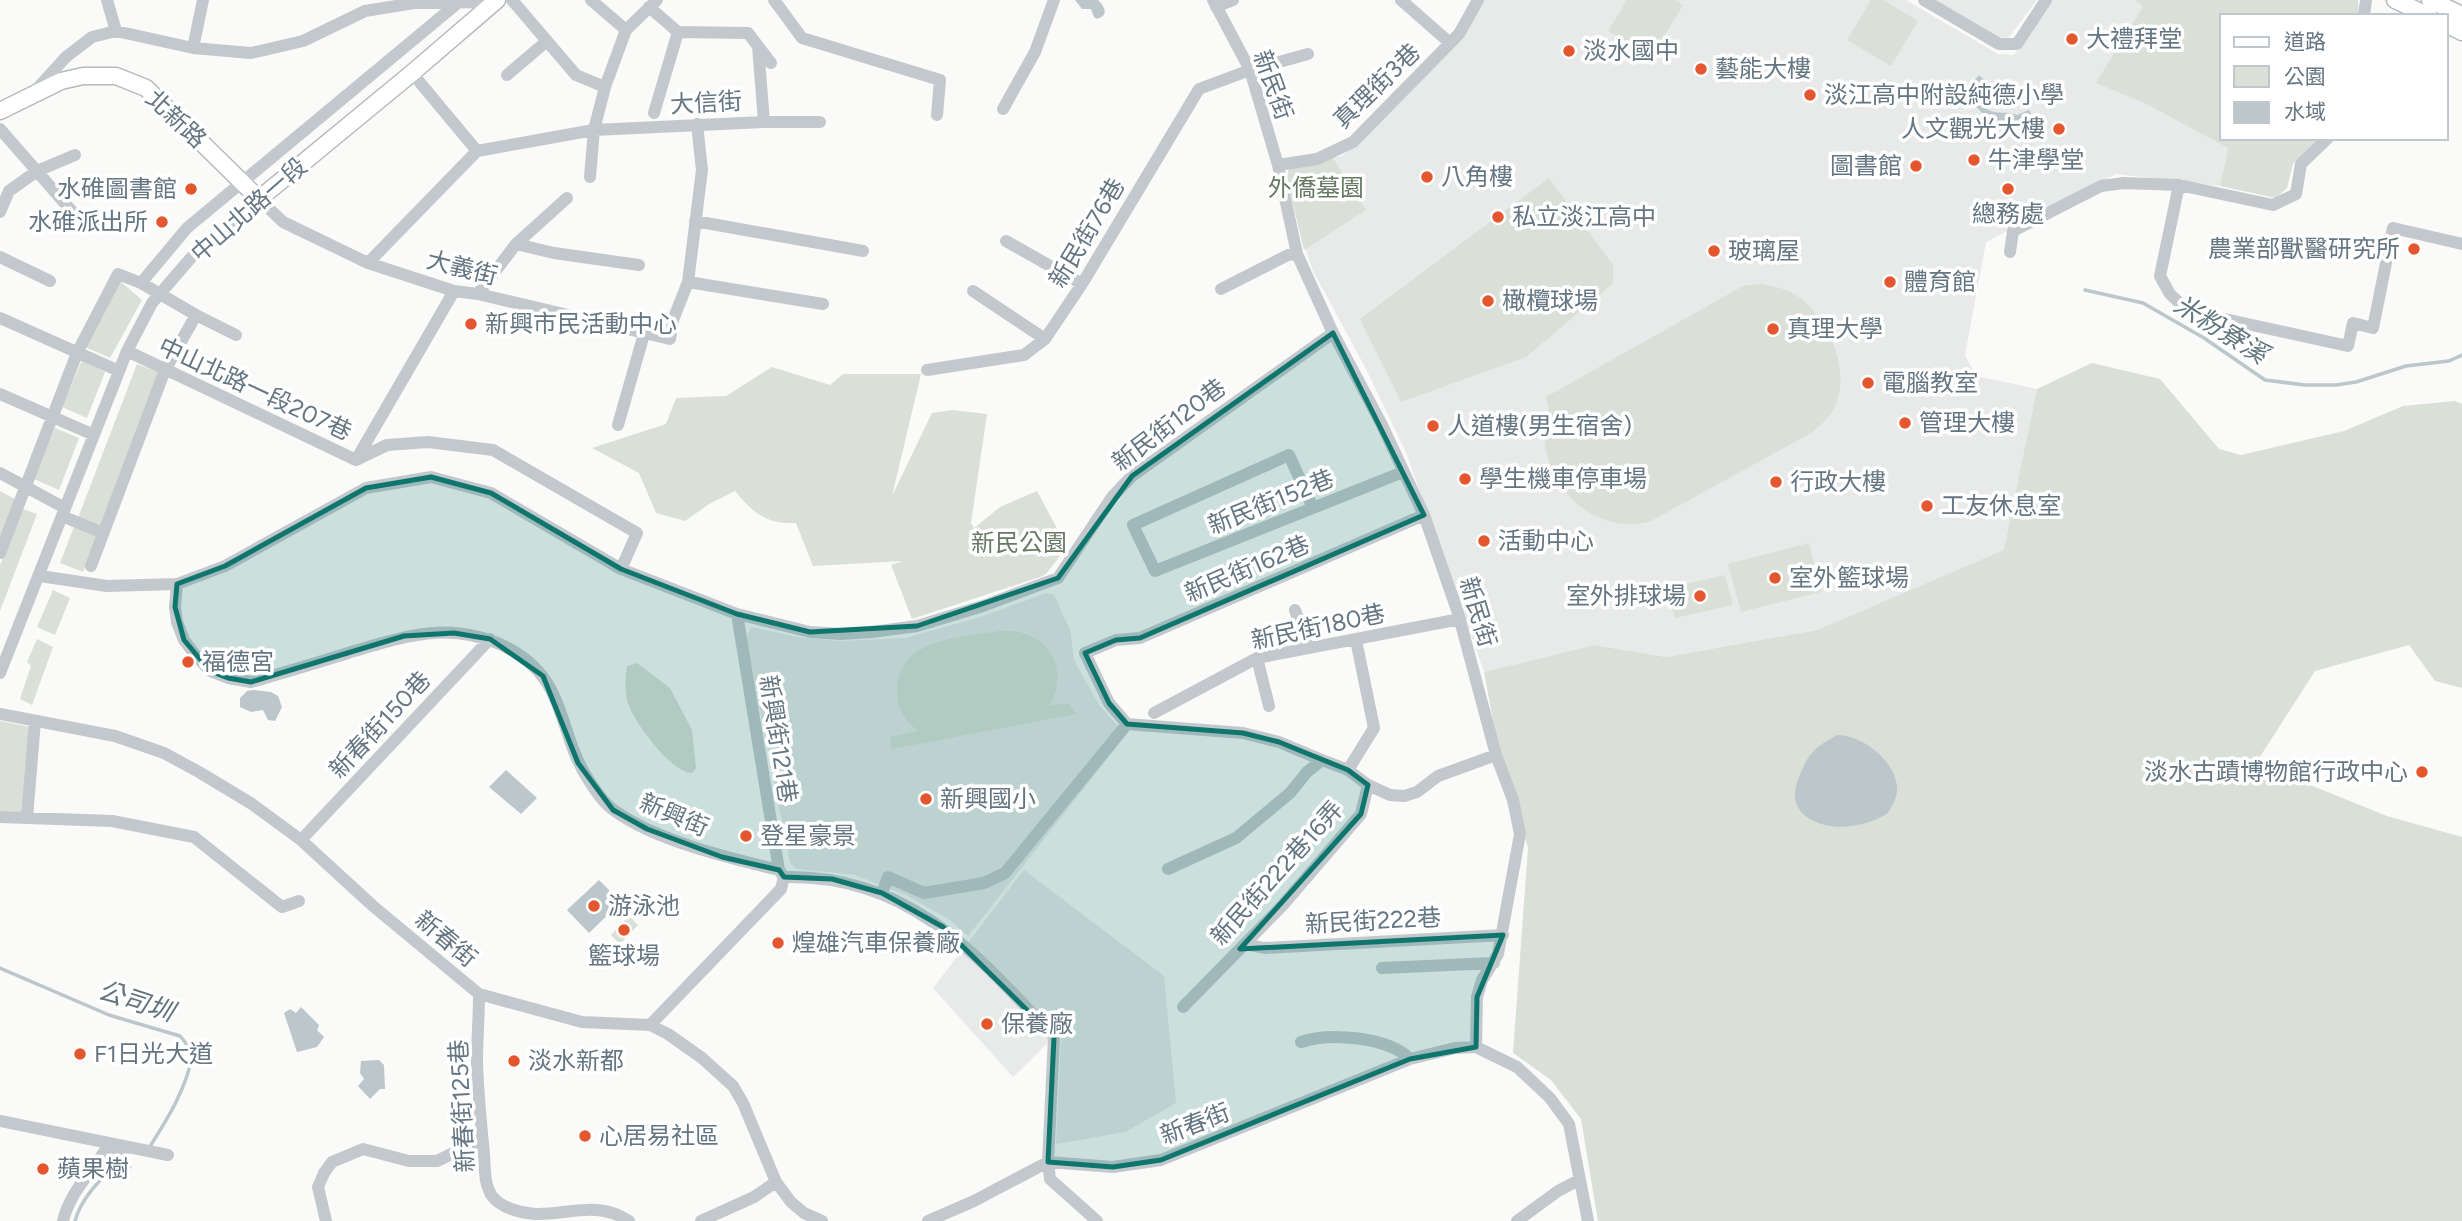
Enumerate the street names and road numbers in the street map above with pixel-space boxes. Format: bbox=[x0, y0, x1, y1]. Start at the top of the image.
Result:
street label: 真理街3巷 bbox=[1327, 37, 1426, 134]
street label: 新民街 bbox=[1248, 46, 1299, 124]
street label: 北新路 bbox=[140, 83, 213, 154]
street label: 大信街 bbox=[669, 86, 743, 119]
street label: 中山北路一段 bbox=[185, 151, 313, 268]
street label: 新民街76巷 bbox=[1043, 173, 1131, 293]
street label: 大義街 bbox=[424, 245, 501, 290]
street label: 中山北路一段207巷 bbox=[154, 331, 356, 446]
street label: 新民街120巷 bbox=[1106, 372, 1231, 477]
street label: 新民街152巷 bbox=[1204, 463, 1338, 540]
street label: 新民街162巷 bbox=[1180, 529, 1314, 608]
street label: 新民街 bbox=[1454, 573, 1503, 651]
street label: 新民街180巷 bbox=[1248, 598, 1387, 655]
street label: 新春街150巷 bbox=[323, 665, 436, 784]
street label: 新興街121巷 bbox=[754, 673, 803, 805]
street label: 新興街 bbox=[635, 787, 713, 842]
street label: 新民街222巷16弄 bbox=[1204, 795, 1349, 951]
street label: 新民街222巷 bbox=[1304, 902, 1442, 939]
street label: 新春街 bbox=[409, 904, 483, 973]
street label: 新春街125巷 bbox=[444, 1039, 479, 1173]
street label: 新春街 bbox=[1156, 1097, 1234, 1150]

